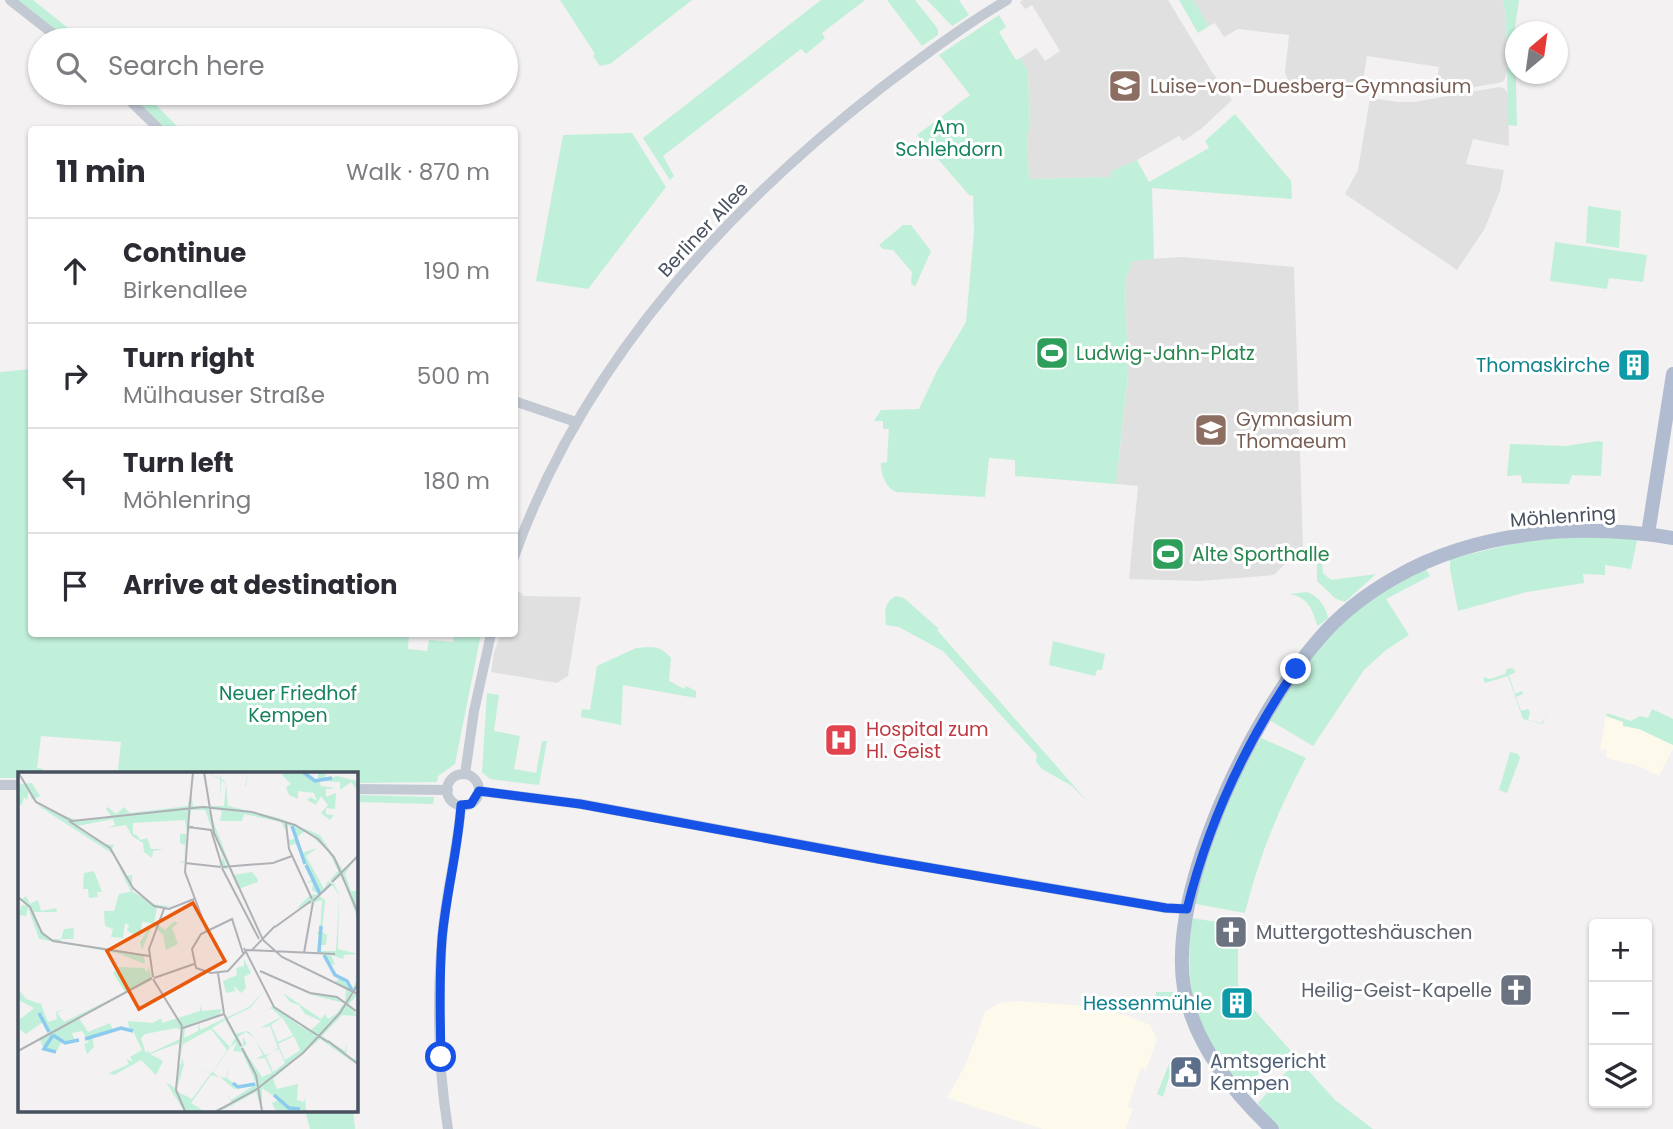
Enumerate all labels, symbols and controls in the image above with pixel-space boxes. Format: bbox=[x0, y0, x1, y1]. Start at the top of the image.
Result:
north arrow bbox=[1505, 21, 1568, 84]
search box bbox=[28, 28, 518, 105]
icon: search bbox=[52, 48, 90, 86]
text: Search here bbox=[108, 48, 265, 84]
school or university icon: Luise-von-Duesberg-Gymnasium bbox=[1106, 67, 1144, 105]
place label: Luise-von-Duesberg-Gymnasium bbox=[1150, 73, 1471, 100]
park label: Am Schlehdorn bbox=[895, 114, 1003, 163]
text: 11 min bbox=[56, 150, 146, 193]
text: Walk · 870 m bbox=[346, 156, 490, 188]
street label: Berliner Allee bbox=[652, 176, 755, 283]
text: Continue bbox=[123, 235, 246, 271]
icon: ahead bbox=[56, 252, 94, 290]
text: 190 m bbox=[424, 255, 490, 287]
text: Birkenallee bbox=[123, 274, 248, 306]
sports icon: Ludwig-Jahn-Platz bbox=[1033, 334, 1071, 372]
text: Turn right bbox=[123, 340, 255, 376]
place label: Ludwig-Jahn-Platz bbox=[1076, 340, 1255, 367]
building icon: Thomaskirche bbox=[1615, 346, 1653, 384]
place label: Thomaskirche bbox=[1476, 352, 1610, 379]
icon: right bbox=[56, 357, 94, 395]
text: 500 m bbox=[417, 360, 490, 392]
text: Mülhauser Straße bbox=[123, 379, 325, 411]
place label: Gymnasium Thomaeum bbox=[1236, 406, 1352, 455]
school or university icon: Gymnasium Thomaeum bbox=[1192, 411, 1230, 449]
text: Turn left bbox=[123, 445, 234, 481]
icon: left bbox=[56, 462, 94, 500]
text: 180 m bbox=[424, 465, 490, 497]
text: Möhlenring bbox=[123, 484, 251, 516]
street label: Möhlenring bbox=[1509, 499, 1617, 534]
sports icon: Alte Sporthalle bbox=[1149, 535, 1187, 573]
place label: Alte Sporthalle bbox=[1192, 541, 1330, 568]
icon: arrive bbox=[56, 567, 94, 605]
text: Arrive at destination bbox=[123, 567, 398, 603]
route end bbox=[1280, 653, 1311, 684]
park label: Neuer Friedhof Kempen bbox=[219, 680, 357, 729]
place label: Hospital zum Hl. Geist bbox=[866, 716, 989, 765]
hospital icon: Hospital zum Hl. Geist bbox=[822, 721, 860, 759]
inset map bbox=[18, 772, 357, 1112]
church icon: Muttergotteshäuschen bbox=[1212, 913, 1250, 951]
place label: Muttergotteshäuschen bbox=[1256, 919, 1472, 946]
map controls bbox=[1589, 919, 1652, 1108]
button: + bbox=[1589, 919, 1652, 982]
church icon: Heilig-Geist-Kapelle bbox=[1497, 971, 1535, 1009]
place label: Heilig-Geist-Kapelle bbox=[1301, 977, 1492, 1004]
button: − bbox=[1589, 982, 1652, 1045]
building icon: Hessenmühle bbox=[1218, 984, 1256, 1022]
place label: Hessenmühle bbox=[1083, 990, 1212, 1017]
route start bbox=[425, 1041, 456, 1072]
button: layers bbox=[1589, 1045, 1652, 1108]
place label: Amtsgericht Kempen bbox=[1210, 1048, 1326, 1097]
public building icon: Amtsgericht Kempen bbox=[1167, 1053, 1205, 1091]

